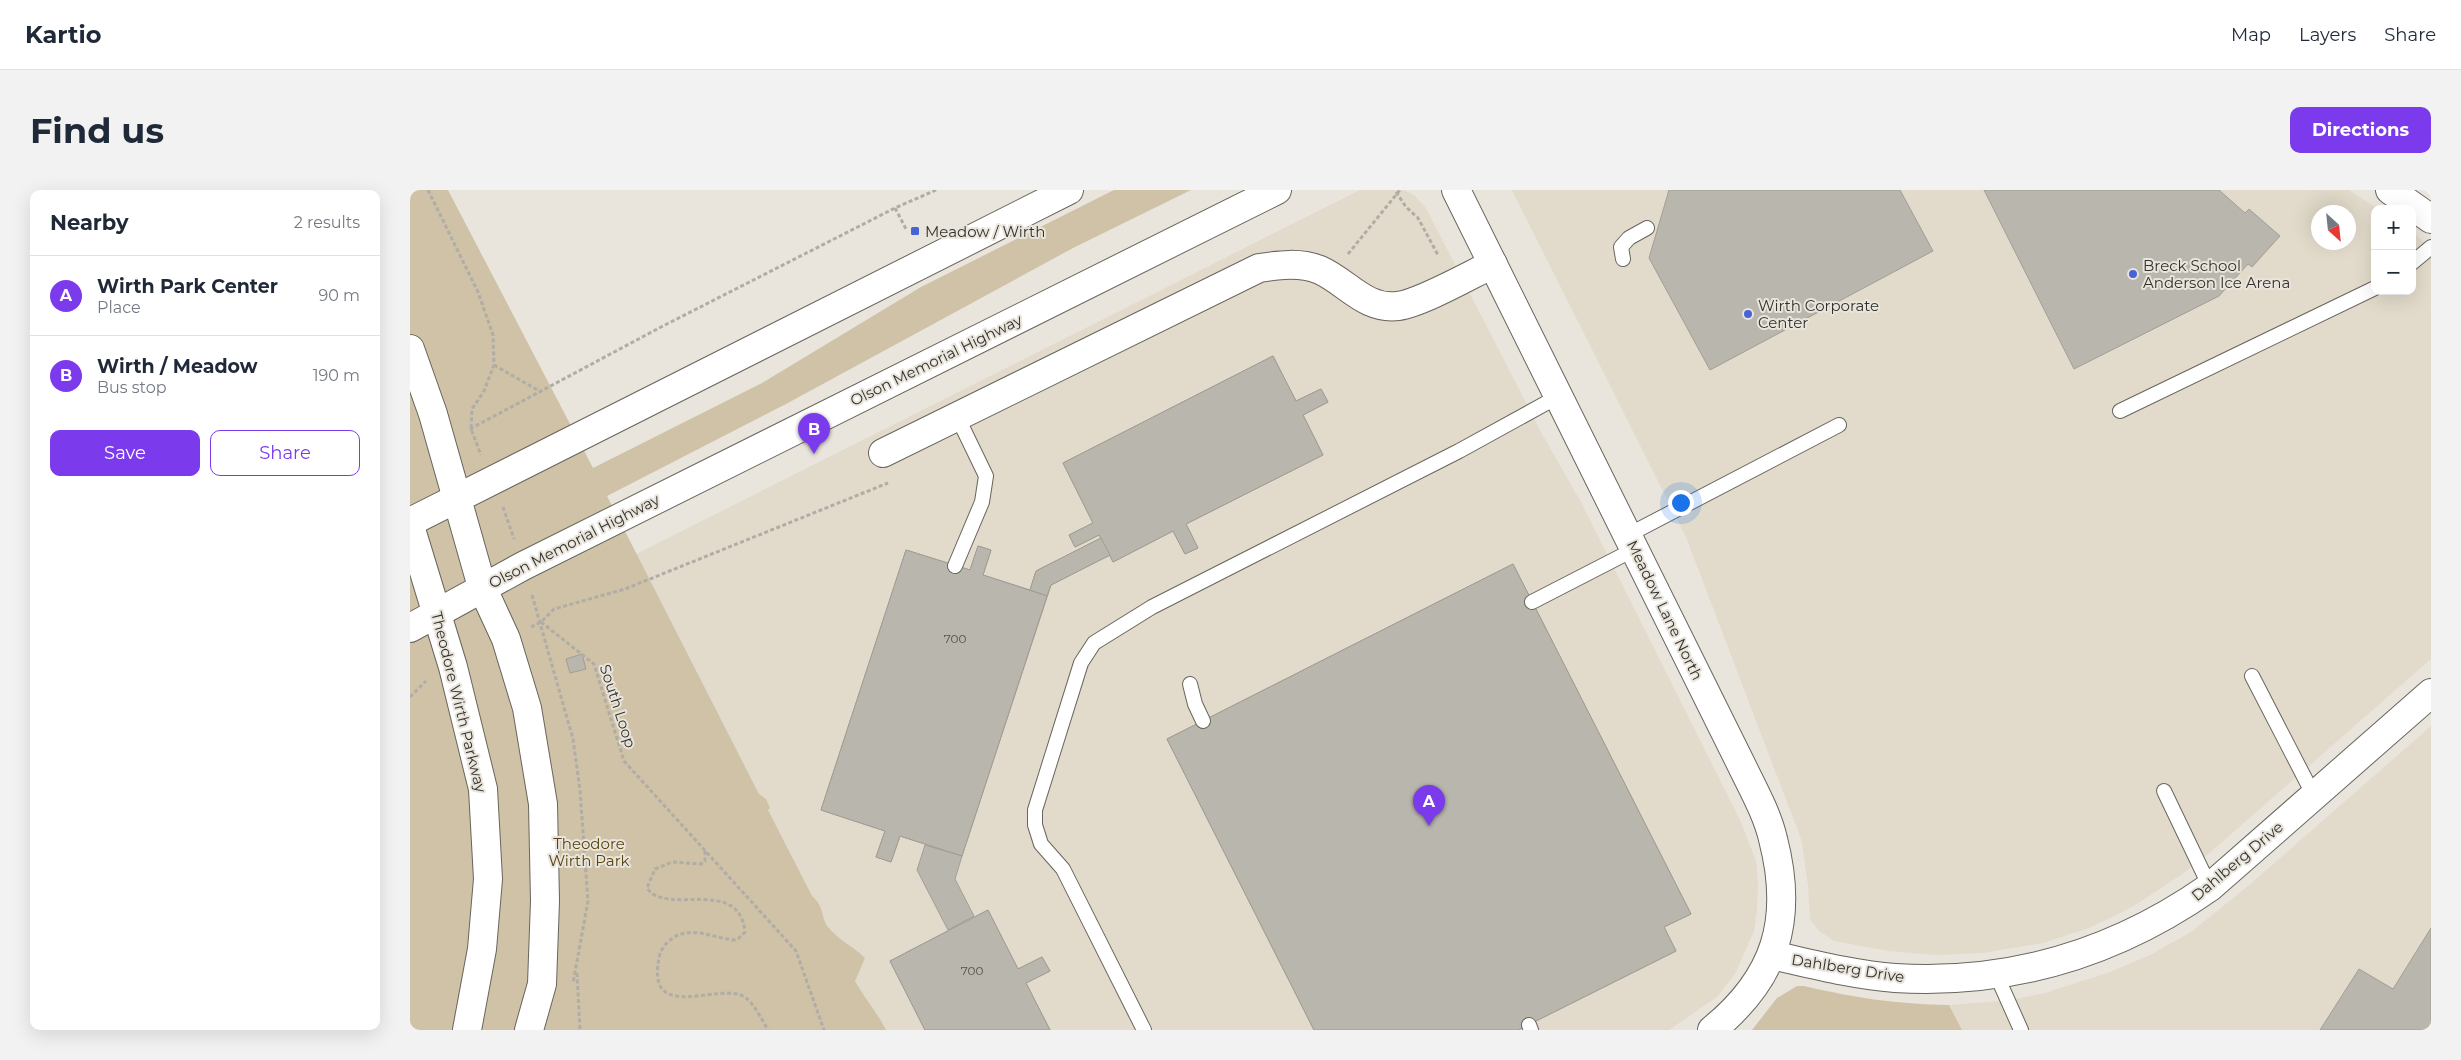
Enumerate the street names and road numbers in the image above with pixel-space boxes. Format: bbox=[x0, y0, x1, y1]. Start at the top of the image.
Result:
street label: Olson Memorial Highway bbox=[847, 310, 1026, 410]
street label: Olson Memorial Highway bbox=[486, 489, 663, 592]
street label: Meadow Lane North bbox=[1623, 537, 1707, 683]
street label: Theodore Wirth Parkway bbox=[427, 610, 491, 795]
street label: South Loop bbox=[596, 662, 640, 750]
street label: Dahlberg Drive bbox=[2187, 817, 2287, 905]
street label: Dahlberg Drive bbox=[1790, 950, 1906, 986]

